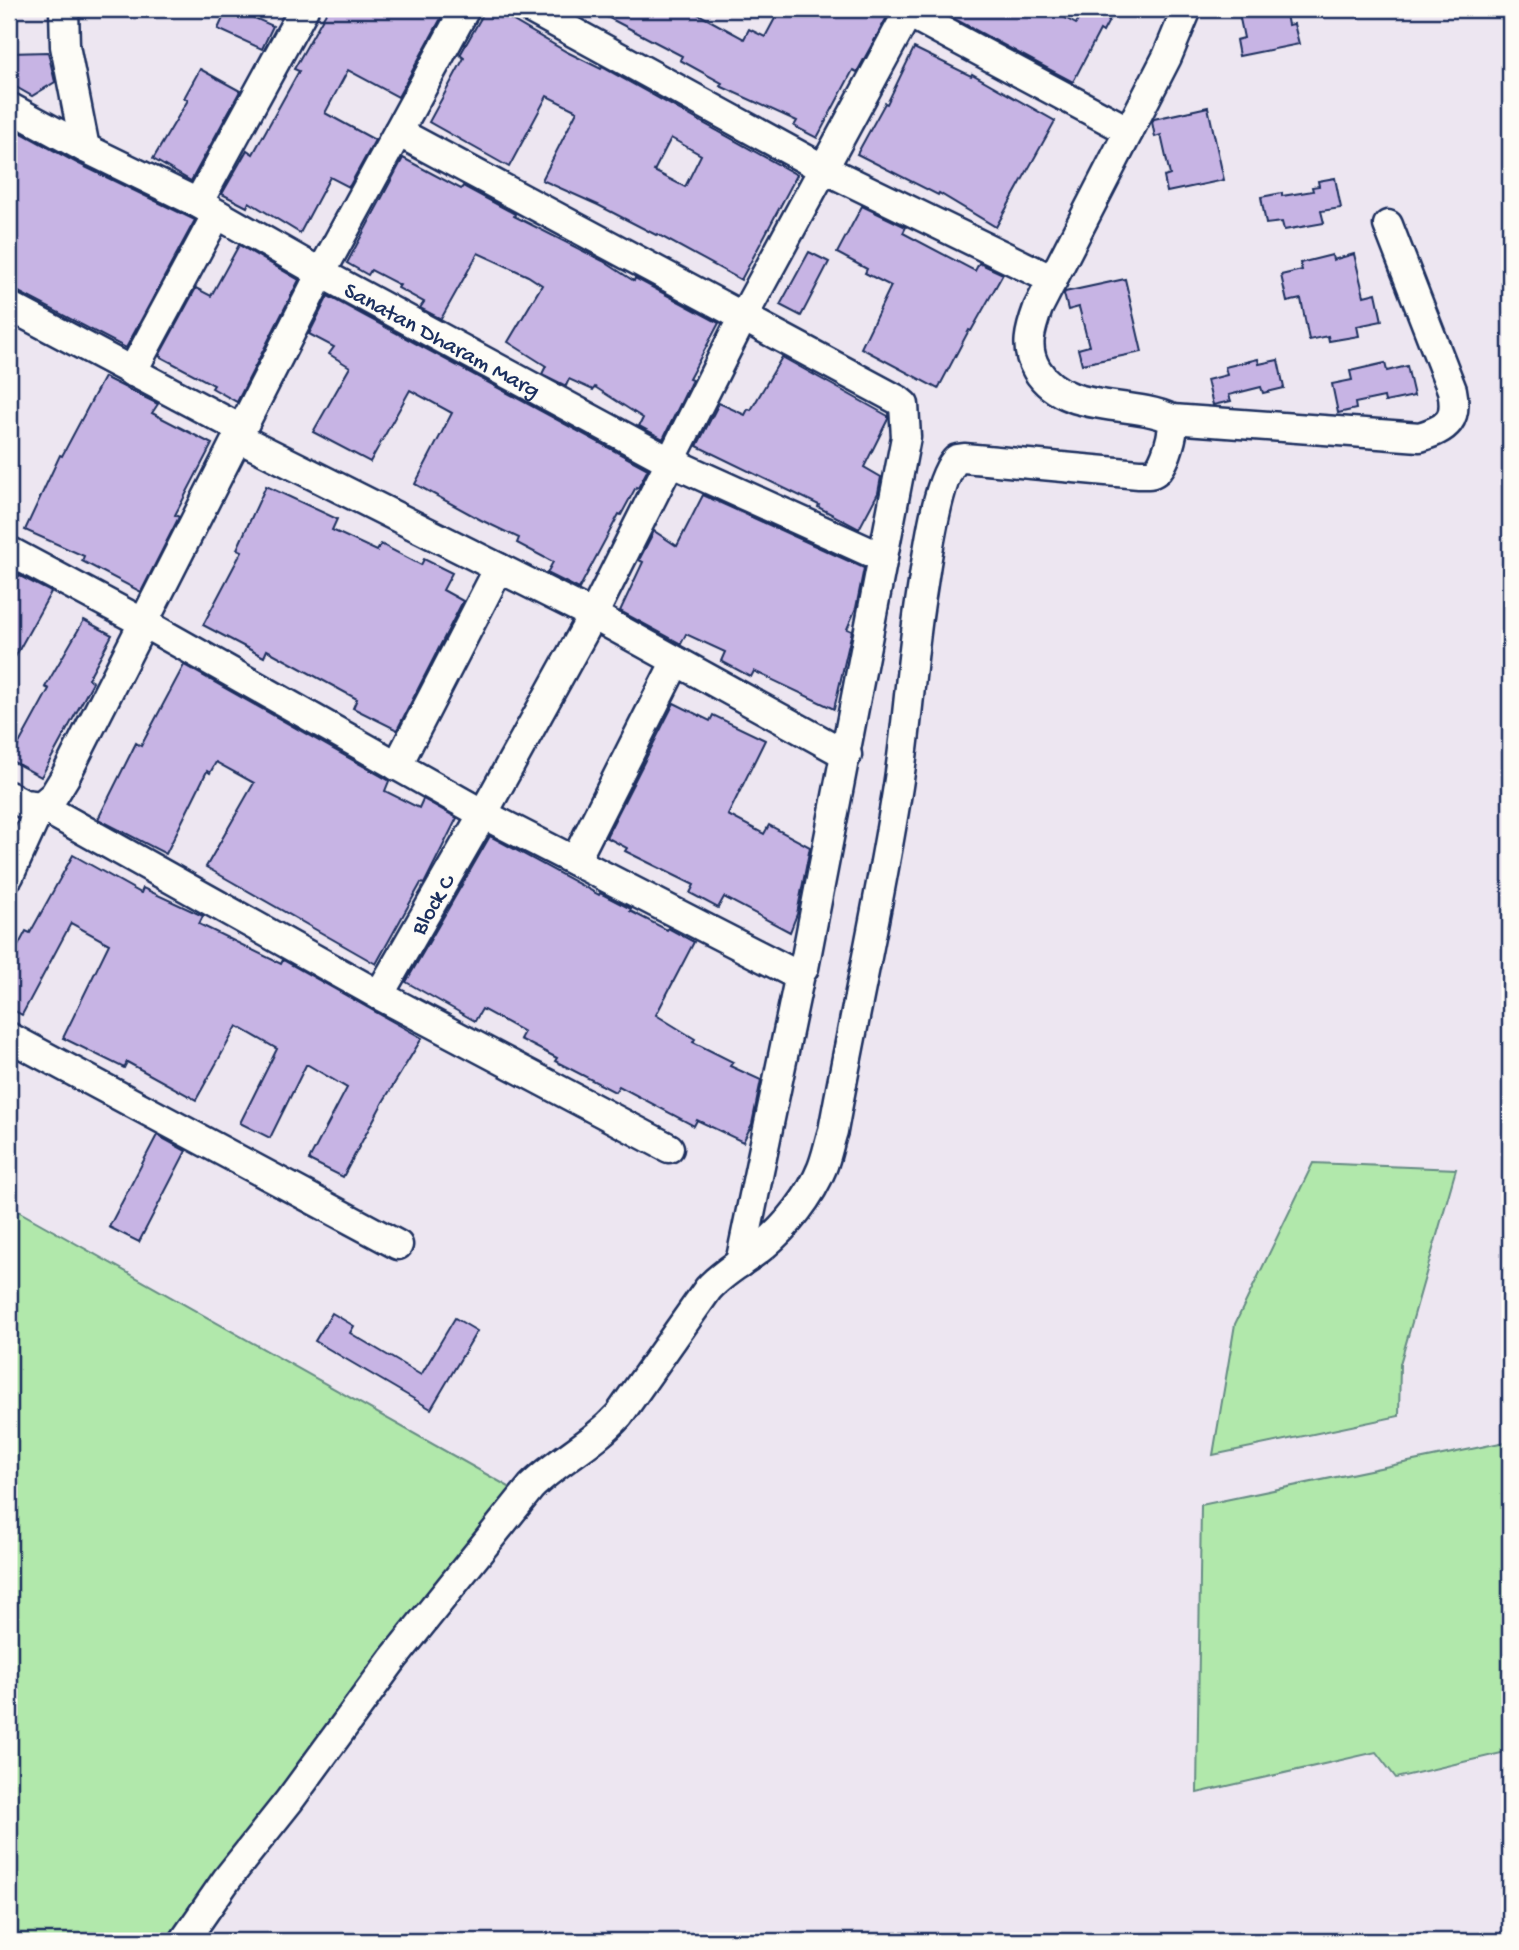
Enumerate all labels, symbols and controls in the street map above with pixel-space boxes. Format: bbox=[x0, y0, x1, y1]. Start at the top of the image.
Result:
street label: Sanatan Dharam Marg bbox=[339, 278, 544, 406]
street label: Block C bbox=[406, 870, 463, 941]

